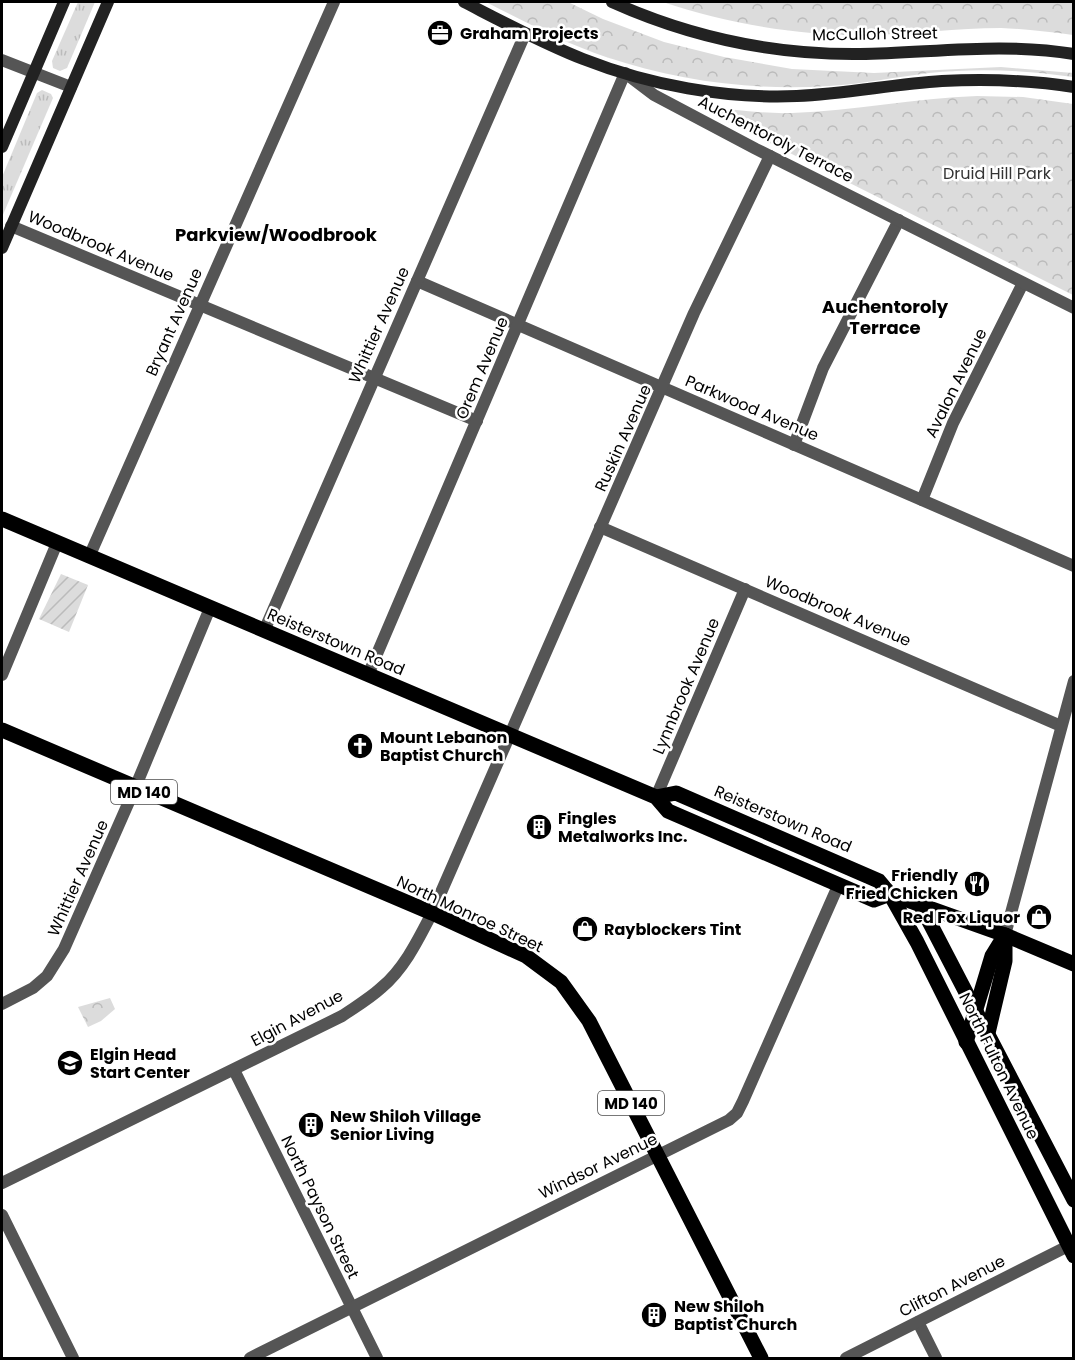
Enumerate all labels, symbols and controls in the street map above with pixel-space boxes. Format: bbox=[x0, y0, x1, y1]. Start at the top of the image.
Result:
office icon: Graham Projects bbox=[425, 18, 455, 48]
street label: McCulloh Street bbox=[812, 21, 938, 47]
place label: Graham Projects bbox=[460, 22, 599, 45]
street label: Auchentoroly Terrace bbox=[694, 90, 858, 188]
park label: Druid Hill Park bbox=[943, 162, 1052, 185]
street label: Woodbrook Avenue bbox=[24, 205, 178, 287]
district label: Parkview/Woodbrook bbox=[175, 222, 378, 247]
street label: Whittier Avenue bbox=[343, 263, 415, 387]
street label: Bryant Avenue bbox=[140, 264, 208, 380]
district label: Auchentoroly Terrace bbox=[822, 294, 949, 340]
street label: Orem Avenue bbox=[450, 313, 514, 423]
street label: Avalon Avenue bbox=[920, 324, 993, 442]
street label: Parkwood Avenue bbox=[682, 369, 822, 447]
street label: Ruskin Avenue bbox=[589, 381, 657, 495]
street label: Woodbrook Avenue bbox=[761, 570, 915, 652]
street label: Reisterstown Road bbox=[264, 603, 408, 681]
street label: Lynnbrook Avenue bbox=[647, 614, 725, 758]
place label: Mount Lebanon Baptist Church bbox=[380, 726, 507, 767]
church icon: Mount Lebanon Baptist Church bbox=[345, 731, 375, 761]
road number: MD 140 bbox=[111, 780, 177, 804]
street label: Reisterstown Road bbox=[711, 780, 855, 858]
place label: Fingles Metalworks Inc. bbox=[558, 807, 687, 848]
building icon: Fingles Metalworks Inc. bbox=[524, 812, 554, 842]
street label: Whittier Avenue bbox=[42, 816, 114, 940]
place label: Friendly Fried Chicken bbox=[846, 864, 959, 905]
restaurant icon: Friendly Fried Chicken bbox=[962, 869, 992, 899]
street label: North Monroe Street bbox=[393, 870, 547, 958]
shop icon: Red Fox Liquor bbox=[1024, 902, 1054, 932]
place label: Red Fox Liquor bbox=[903, 906, 1020, 929]
shop icon: Rayblockers Tint bbox=[570, 914, 600, 944]
place label: Rayblockers Tint bbox=[604, 918, 741, 941]
street label: Elgin Avenue bbox=[247, 984, 347, 1052]
street label: North Fulton Avenue bbox=[953, 989, 1045, 1143]
place label: Elgin Head Start Center bbox=[90, 1043, 190, 1084]
school or university icon: Elgin Head Start Center bbox=[55, 1048, 85, 1078]
road number: MD 140 bbox=[598, 1091, 664, 1115]
place label: New Shiloh Village Senior Living bbox=[330, 1105, 481, 1146]
building icon: New Shiloh Village Senior Living bbox=[296, 1110, 326, 1140]
street label: Windsor Avenue bbox=[535, 1127, 661, 1205]
street label: North Payson Street bbox=[275, 1131, 365, 1283]
street label: Clifton Avenue bbox=[895, 1249, 1009, 1323]
place label: New Shiloh Baptist Church bbox=[674, 1295, 797, 1336]
building icon: New Shiloh Baptist Church bbox=[639, 1300, 669, 1330]

